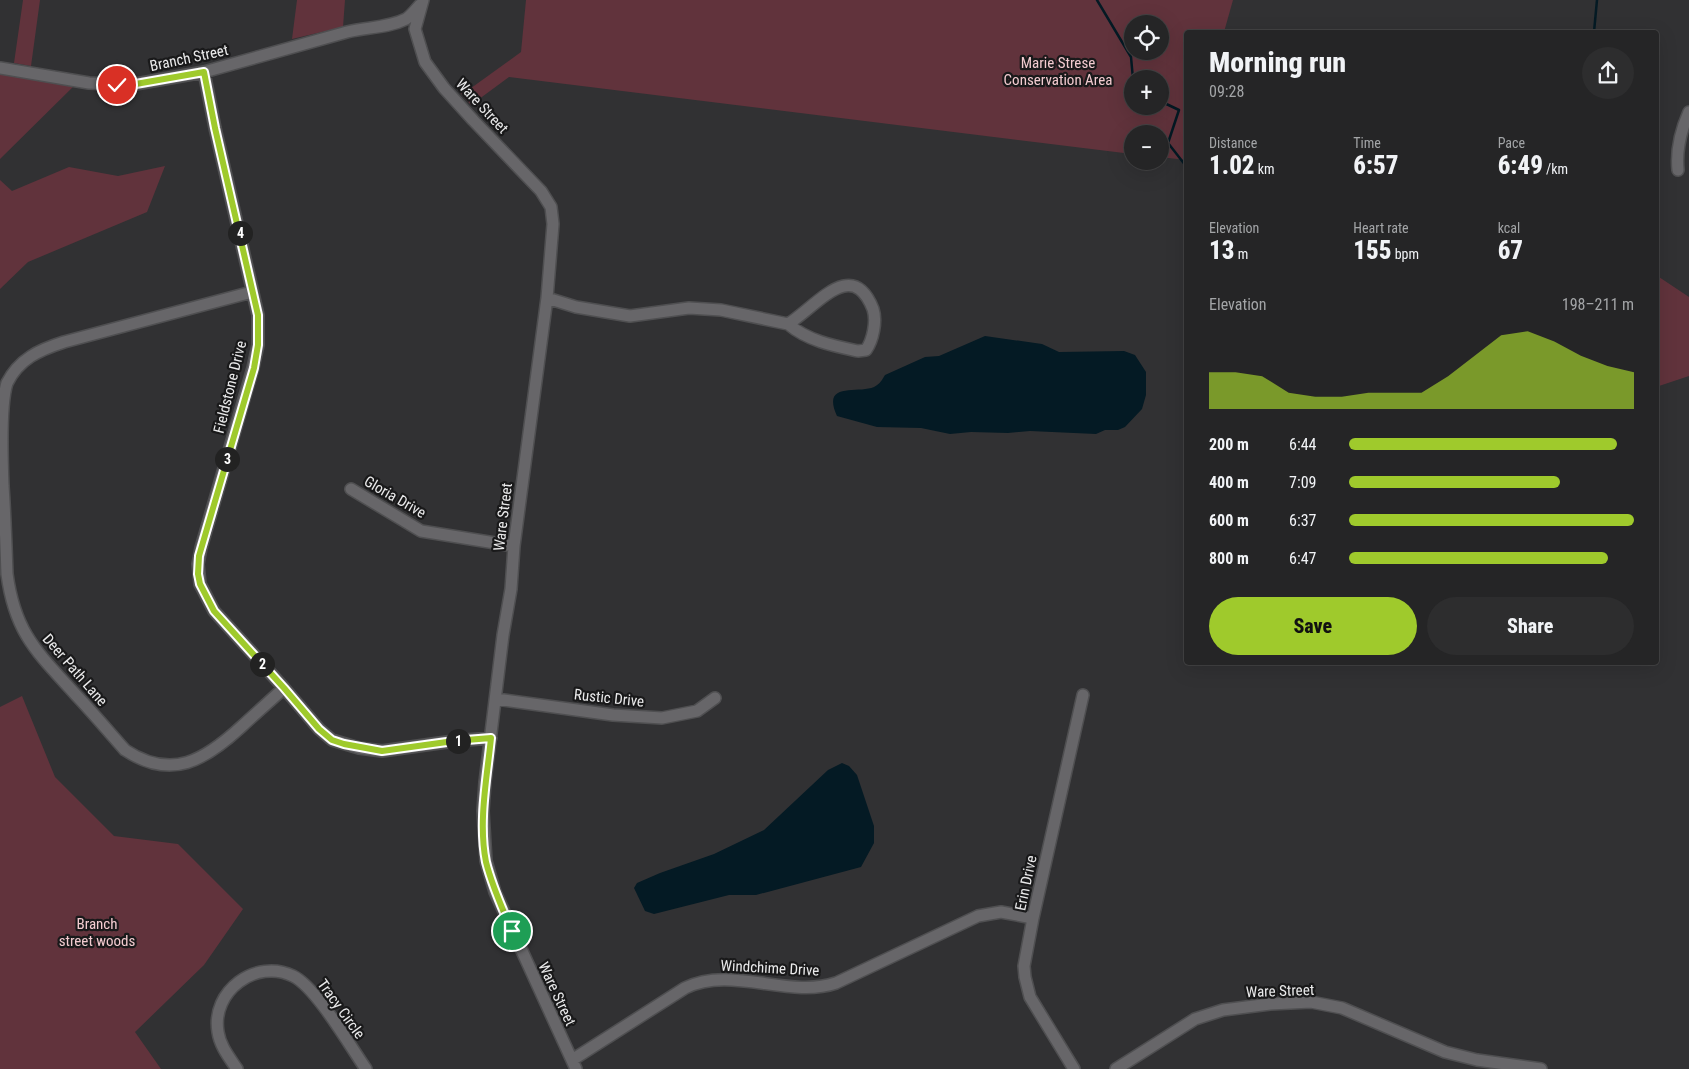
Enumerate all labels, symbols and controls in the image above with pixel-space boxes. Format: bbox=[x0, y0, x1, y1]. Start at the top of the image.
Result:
map controls bbox=[1124, 15, 1169, 170]
button: locate bbox=[1124, 15, 1169, 60]
street label: Branch Street bbox=[148, 41, 230, 75]
text: Morning run bbox=[1209, 46, 1346, 79]
button: share bbox=[1582, 47, 1634, 99]
park label: Marie Strese Conservation Area bbox=[1004, 54, 1112, 89]
pin bbox=[96, 64, 138, 106]
button: + bbox=[1124, 70, 1169, 115]
icon: check bbox=[103, 71, 131, 99]
street label: Ware Street bbox=[452, 75, 512, 137]
text: 09:28 bbox=[1209, 82, 1244, 101]
button: − bbox=[1124, 125, 1169, 170]
text: Distance bbox=[1209, 135, 1257, 151]
text: Time bbox=[1353, 135, 1381, 151]
text: Pace bbox=[1498, 135, 1525, 151]
text: 1.02 bbox=[1209, 151, 1255, 180]
text: 6:57 bbox=[1353, 151, 1399, 180]
text: 6:49 bbox=[1498, 151, 1543, 180]
text: km bbox=[1255, 161, 1275, 177]
text: /km bbox=[1543, 161, 1568, 177]
pin: 4 bbox=[228, 220, 252, 246]
text: Elevation bbox=[1209, 220, 1259, 236]
text: Heart rate bbox=[1353, 220, 1409, 236]
text: kcal bbox=[1498, 220, 1520, 236]
text: 4 bbox=[237, 225, 244, 241]
text: 13 bbox=[1209, 236, 1234, 265]
text: 155 bbox=[1353, 236, 1391, 265]
text: 67 bbox=[1498, 236, 1523, 265]
text: m bbox=[1234, 246, 1248, 262]
text: bpm bbox=[1391, 246, 1419, 262]
text: Elevation bbox=[1209, 295, 1267, 314]
text: 198–211 m bbox=[1562, 295, 1634, 314]
street label: Fieldstone Drive bbox=[210, 339, 250, 435]
text: 200 m bbox=[1209, 435, 1249, 454]
text: 6:44 bbox=[1289, 435, 1316, 454]
pin: 3 bbox=[214, 446, 240, 472]
text: 3 bbox=[224, 451, 231, 467]
street label: Gloria Drive bbox=[361, 472, 429, 522]
text: 400 m bbox=[1209, 473, 1249, 492]
text: 7:09 bbox=[1289, 473, 1316, 492]
street label: Ware Street bbox=[490, 482, 516, 552]
text: 600 m bbox=[1209, 511, 1249, 530]
text: 6:37 bbox=[1289, 511, 1316, 530]
text: 800 m bbox=[1209, 549, 1249, 568]
text: 6:47 bbox=[1289, 549, 1316, 568]
button: Save bbox=[1209, 597, 1417, 655]
button: Share bbox=[1427, 597, 1634, 655]
street label: Deer Path Lane bbox=[39, 630, 111, 710]
pin: 2 bbox=[250, 652, 274, 676]
text: 2 bbox=[259, 656, 266, 672]
street label: Rustic Drive bbox=[573, 685, 645, 711]
pin: 1 bbox=[446, 728, 470, 754]
text: 1 bbox=[455, 733, 462, 749]
street label: Erin Drive bbox=[1011, 854, 1041, 912]
pin bbox=[491, 910, 533, 952]
park label: Branch street woods bbox=[59, 915, 136, 950]
icon: arrive bbox=[498, 917, 526, 945]
street label: Windchime Drive bbox=[720, 956, 820, 980]
street label: Ware Street bbox=[534, 959, 580, 1029]
street label: Tracy Circle bbox=[313, 976, 369, 1042]
street label: Ware Street bbox=[1245, 981, 1315, 1001]

